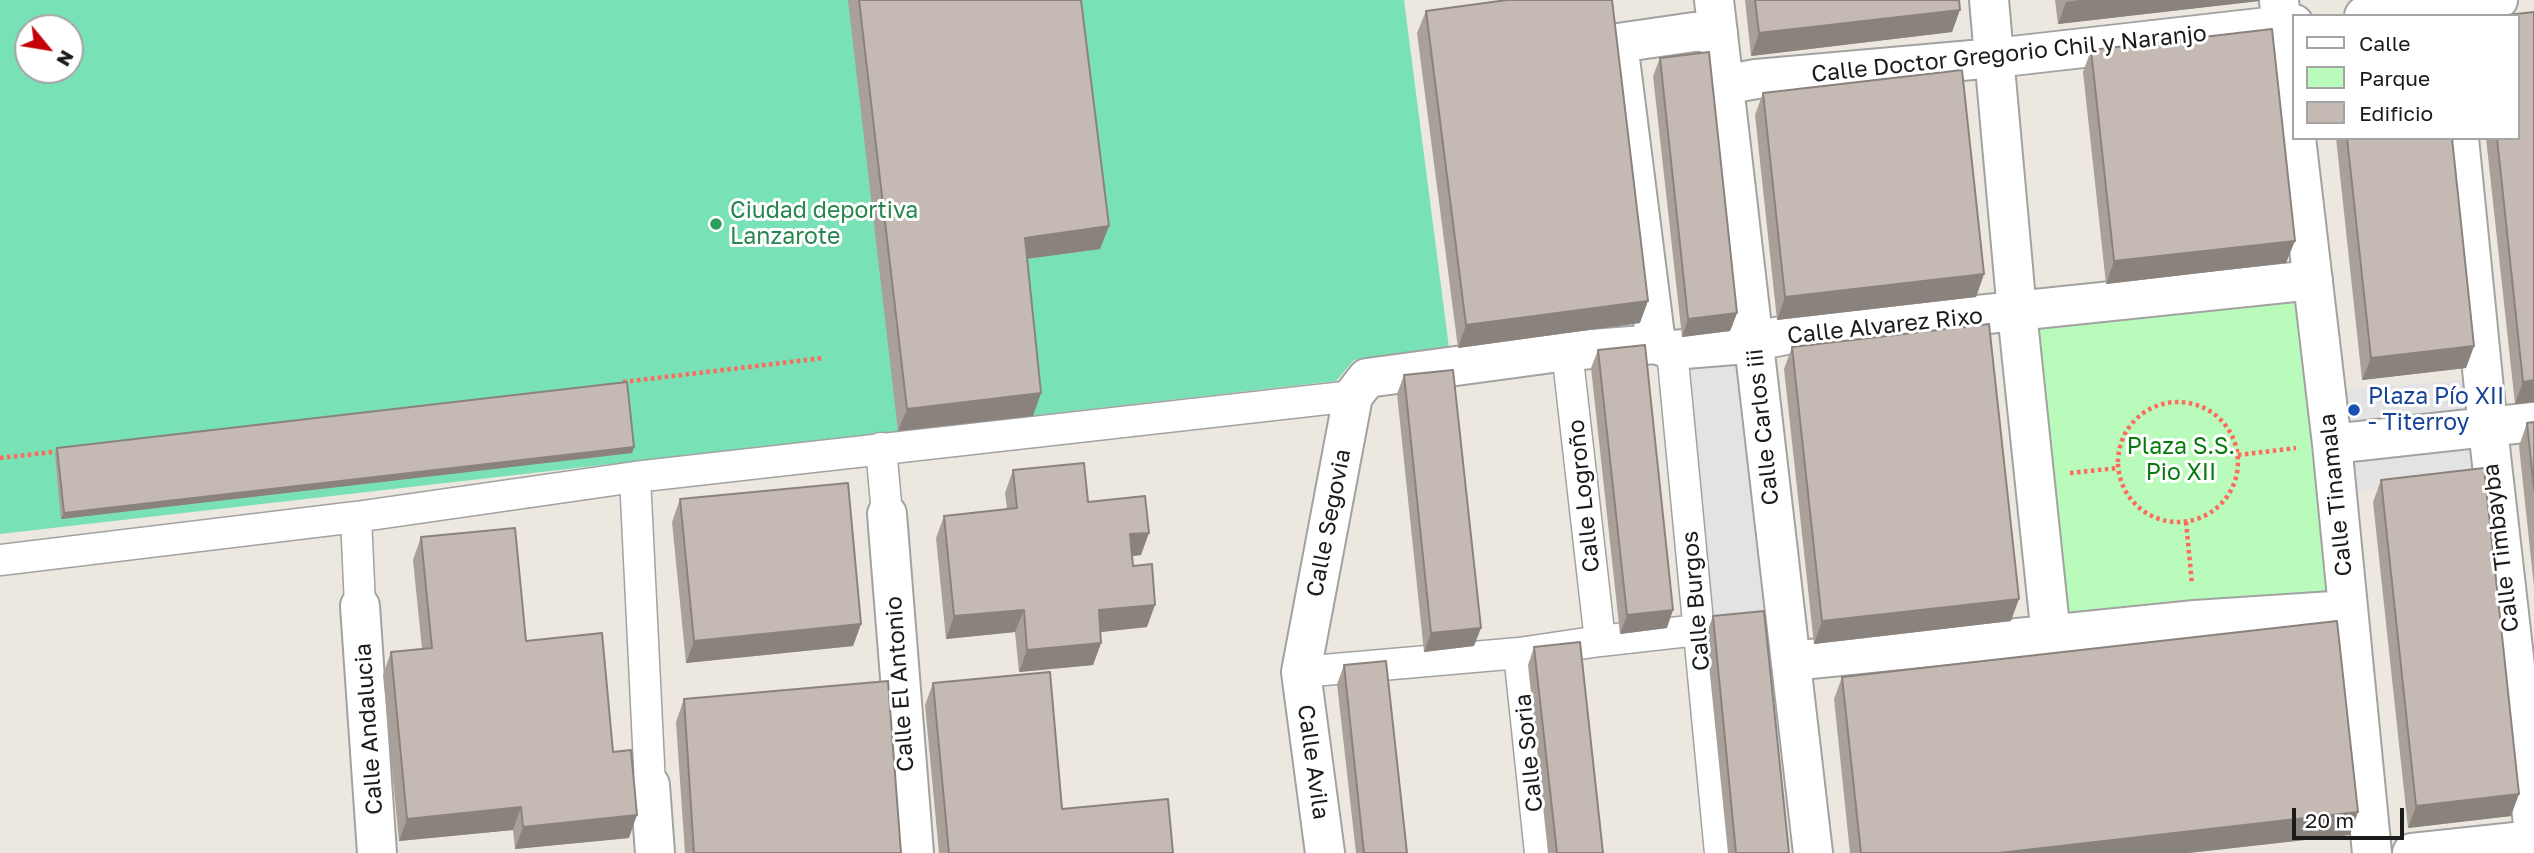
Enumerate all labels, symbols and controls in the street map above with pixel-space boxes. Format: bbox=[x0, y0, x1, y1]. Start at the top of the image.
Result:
north arrow bbox=[14, 14, 84, 84]
legend bbox=[2292, 14, 2520, 140]
street label: Calle Doctor Gregorio Chil y Naranjo bbox=[1810, 20, 2208, 88]
text: Calle bbox=[2359, 30, 2411, 56]
text: N bbox=[52, 47, 79, 71]
text: Parque bbox=[2359, 65, 2430, 91]
text: Edificio bbox=[2359, 100, 2433, 126]
place label: Ciudad deportiva Lanzarote bbox=[730, 197, 918, 251]
marker: Ciudad deportiva Lanzarote bbox=[708, 216, 724, 232]
street label: Calle Alvarez Rixo bbox=[1786, 302, 1984, 350]
street label: Calle Carlos iii bbox=[1741, 347, 1785, 507]
place label: Plaza Pío XII - Titerroy bbox=[2368, 383, 2504, 437]
marker: Plaza Pío XII - Titerroy bbox=[2346, 402, 2362, 418]
street label: Calle Tinamala bbox=[2314, 412, 2358, 578]
street label: Calle Logroño bbox=[1562, 418, 1606, 574]
park label: Plaza S.S. Pio XII bbox=[2127, 433, 2235, 487]
street label: Calle Segovia bbox=[1301, 447, 1357, 599]
street label: Calle Timbayba bbox=[2477, 462, 2525, 634]
street label: Calle Burgos bbox=[1676, 530, 1716, 672]
street label: Calle El Antonio bbox=[880, 595, 920, 773]
street label: Calle Andalucia bbox=[349, 642, 389, 816]
street label: Calle Soria bbox=[1509, 692, 1549, 814]
street label: Calle Avila bbox=[1291, 703, 1335, 821]
scale bar bbox=[2296, 794, 2408, 838]
text: 20 m bbox=[2305, 807, 2354, 833]

